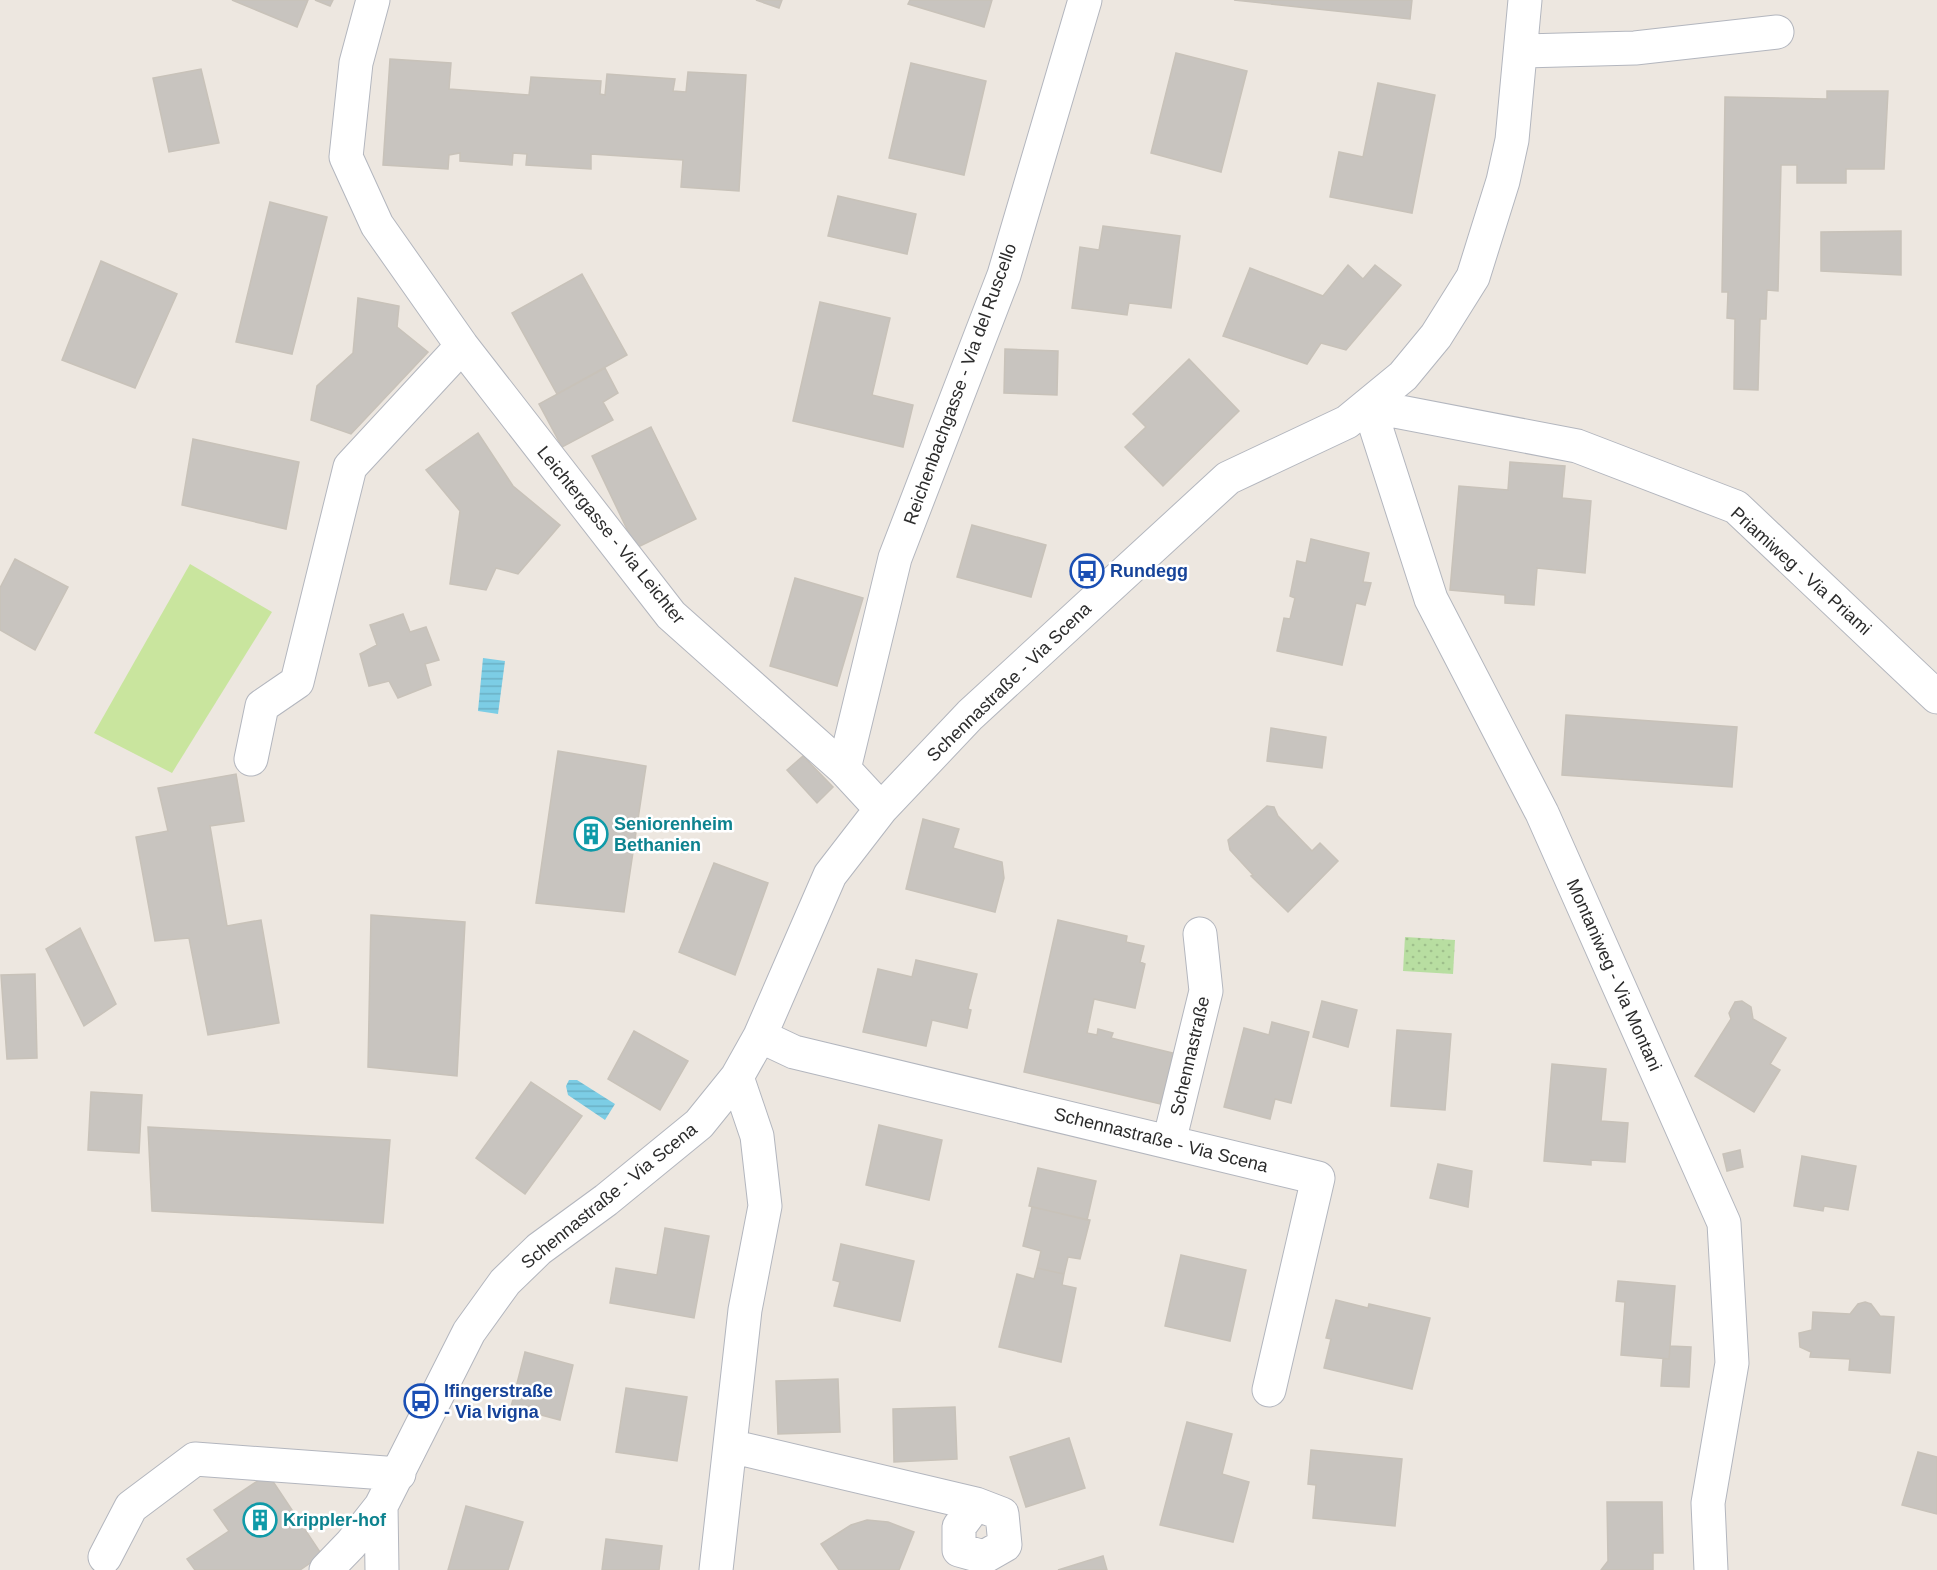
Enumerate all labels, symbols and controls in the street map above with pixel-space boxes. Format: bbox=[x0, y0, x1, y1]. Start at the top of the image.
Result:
street label: Reichenbachgasse - Via del Ruscello bbox=[900, 241, 1020, 527]
street label: Leichtergasse - Via Leichter bbox=[533, 442, 689, 628]
street label: Priamiweg - Via Priami bbox=[1727, 503, 1875, 639]
bus stop icon: Rundegg bbox=[1069, 553, 1105, 589]
place label: Rundegg bbox=[1110, 561, 1188, 581]
street label: Schennastraße - Via Scena bbox=[923, 598, 1096, 766]
place label: Seniorenheim Bethanien bbox=[614, 814, 733, 855]
building icon: Seniorenheim Bethanien bbox=[573, 816, 609, 852]
street label: Montaniweg - Via Montani bbox=[1563, 876, 1665, 1074]
street label: Schennastraße bbox=[1167, 994, 1213, 1118]
street label: Schennastraße - Via Scena bbox=[1052, 1104, 1271, 1177]
street label: Schennastraße - Via Scena bbox=[517, 1118, 701, 1273]
place label: Ifingerstraße - Via Ivigna bbox=[444, 1381, 553, 1422]
bus stop icon: Ifingerstraße - Via Ivigna bbox=[403, 1383, 439, 1419]
building icon: Krippler-hof bbox=[242, 1502, 278, 1538]
place label: Krippler-hof bbox=[283, 1510, 387, 1530]

